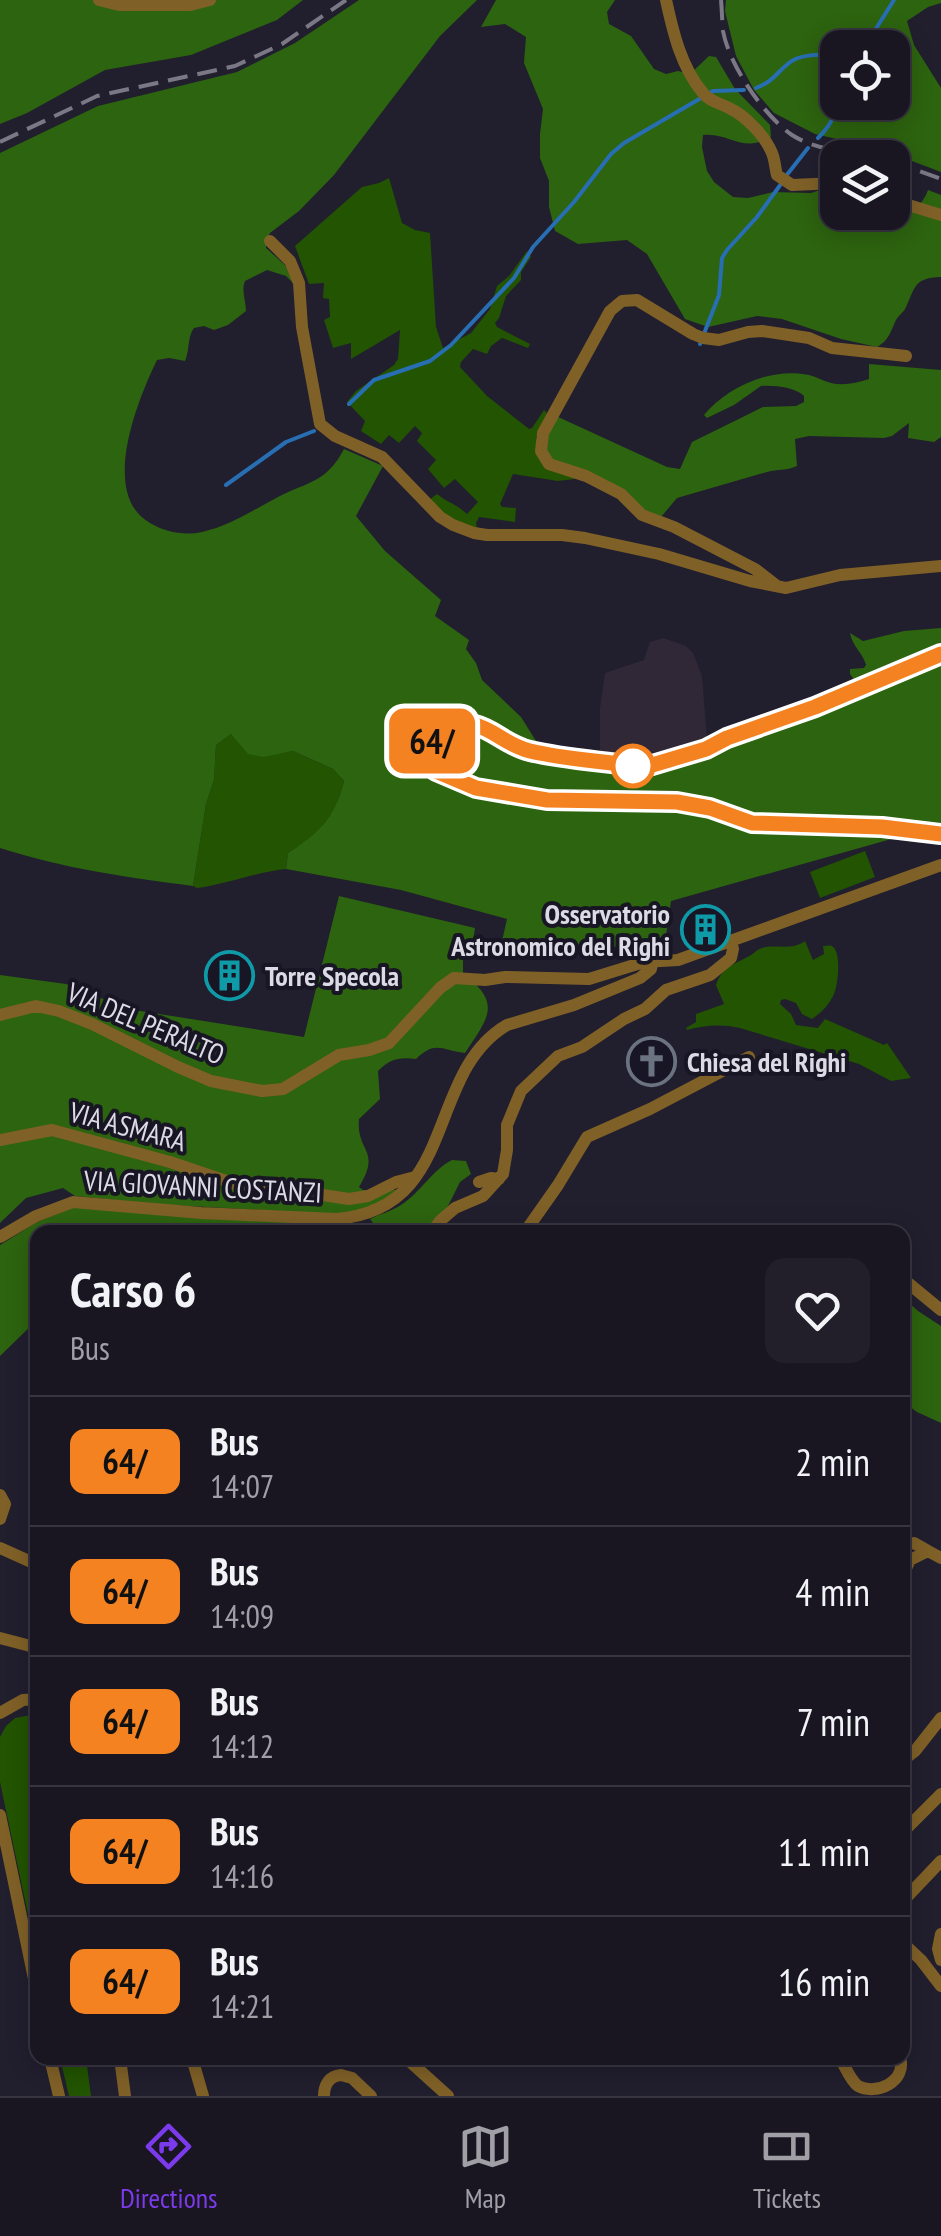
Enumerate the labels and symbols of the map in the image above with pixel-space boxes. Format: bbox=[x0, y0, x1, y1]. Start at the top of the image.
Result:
line badge: 64/ bbox=[374, 708, 490, 774]
unlabelled marker bbox=[612, 745, 654, 787]
place label: Osservatorio Astronomico del Righi bbox=[450, 895, 670, 964]
building icon: Osservatorio Astronomico del Righi bbox=[679, 903, 731, 955]
building icon: Torre Specola bbox=[204, 949, 256, 1001]
place label: Torre Specola bbox=[265, 957, 399, 994]
street label: VIA DEL PERALTO bbox=[61, 973, 230, 1073]
church icon: Chiesa del Righi bbox=[626, 1035, 678, 1087]
place label: Chiesa del Righi bbox=[687, 1043, 846, 1080]
street label: VIA ASMARA bbox=[65, 1092, 191, 1160]
street label: VIA GIOVANNI COSTANZI bbox=[82, 1161, 323, 1211]

